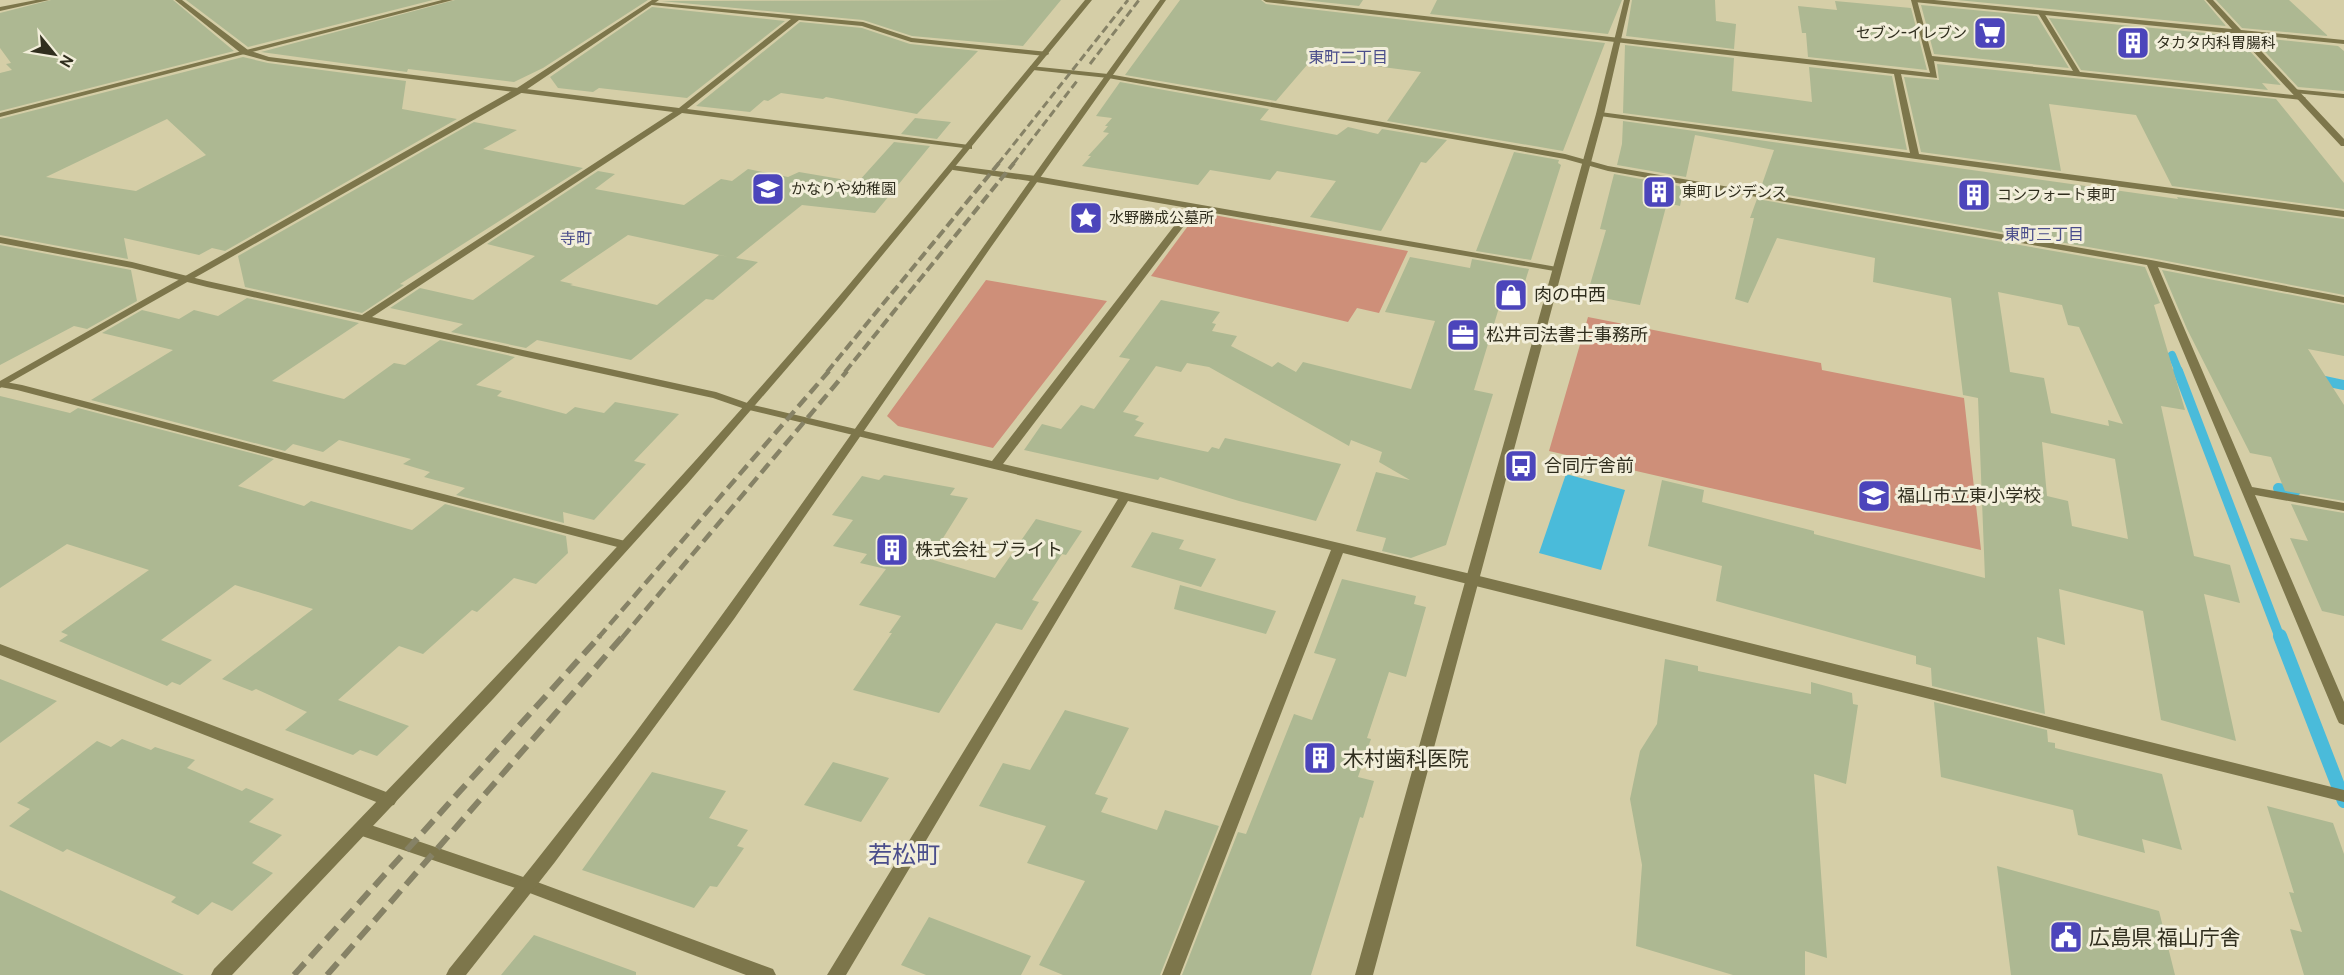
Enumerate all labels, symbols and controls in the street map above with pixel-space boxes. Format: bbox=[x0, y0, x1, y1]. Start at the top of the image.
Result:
supermarket icon: セブン-イレブン bbox=[1972, 15, 2008, 51]
north arrow bbox=[24, 24, 84, 84]
place label: セブン-イレブン bbox=[1856, 24, 1967, 42]
building icon: タカタ内科胃腸科 bbox=[2115, 25, 2151, 61]
place label: タカタ内科胃腸科 bbox=[2156, 34, 2276, 52]
district label: 東町二丁目 bbox=[1308, 48, 1388, 67]
text: N bbox=[56, 52, 78, 71]
school or university icon: かなりや幼稚園 bbox=[750, 171, 786, 207]
building icon: 東町レジデンス bbox=[1641, 174, 1677, 210]
building icon: コンフォート東町 bbox=[1956, 177, 1992, 213]
place label: かなりや幼稚園 bbox=[791, 180, 896, 198]
place label: 東町レジデンス bbox=[1682, 183, 1787, 201]
place label: コンフォート東町 bbox=[1997, 186, 2117, 204]
place icon: 水野勝成公墓所 bbox=[1068, 200, 1104, 236]
place label: 水野勝成公墓所 bbox=[1109, 209, 1214, 227]
district label: 東町三丁目 bbox=[2004, 225, 2084, 244]
district label: 寺町 bbox=[560, 229, 592, 248]
shop icon: 肉の中西 bbox=[1493, 277, 1529, 313]
place label: 肉の中西 bbox=[1534, 284, 1606, 306]
office icon: 松井司法書士事務所 bbox=[1445, 317, 1481, 353]
place label: 松井司法書士事務所 bbox=[1486, 324, 1648, 346]
bus stop icon: 合同庁舎前 bbox=[1503, 448, 1539, 484]
place label: 合同庁舎前 bbox=[1544, 455, 1634, 477]
school or university icon: 福山市立東小学校 bbox=[1856, 478, 1892, 514]
place label: 福山市立東小学校 bbox=[1897, 485, 2041, 507]
building icon: 株式会社 ブライト bbox=[874, 532, 910, 568]
place label: 株式会社 ブライト bbox=[915, 539, 1063, 561]
building icon: 木村歯科医院 bbox=[1302, 740, 1338, 776]
place label: 木村歯科医院 bbox=[1343, 746, 1469, 771]
district label: 若松町 bbox=[868, 840, 940, 869]
public building icon: 広島県 福山庁舎 bbox=[2048, 919, 2084, 955]
place label: 広島県 福山庁舎 bbox=[2089, 925, 2241, 950]

